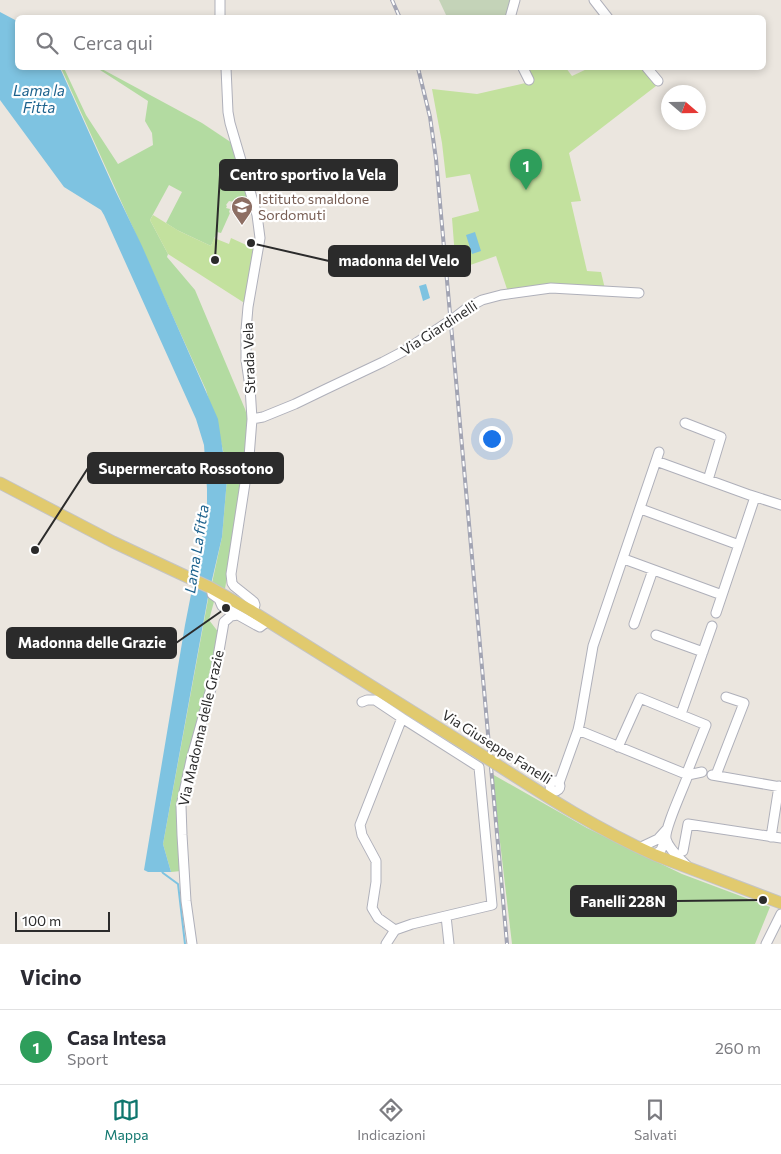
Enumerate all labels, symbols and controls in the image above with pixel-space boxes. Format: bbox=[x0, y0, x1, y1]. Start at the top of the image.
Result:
search box bbox=[15, 15, 766, 70]
icon: search bbox=[33, 29, 61, 57]
text: Cerca qui bbox=[73, 31, 153, 54]
water label: Lama la Fitta bbox=[13, 81, 65, 116]
north arrow bbox=[661, 85, 706, 130]
pin: 1 bbox=[510, 149, 542, 190]
callout: Centro sportivo la Vela bbox=[220, 160, 397, 190]
text: Centro sportivo la Vela bbox=[230, 165, 386, 183]
place label: Istituto smaldone Sordomuti bbox=[258, 190, 369, 223]
school or university icon: Istituto smaldone Sordomuti bbox=[230, 195, 254, 226]
callout: madonna del Velo bbox=[329, 246, 470, 276]
text: madonna del Velo bbox=[338, 251, 460, 269]
street label: Via Giardinelli bbox=[397, 297, 480, 359]
street label: Strada Vela bbox=[239, 322, 258, 394]
your location bbox=[479, 426, 505, 452]
callout: Supermercato Rossotono bbox=[88, 453, 283, 483]
text: Supermercato Rossotono bbox=[98, 459, 274, 477]
water label: Lama La fitta bbox=[180, 503, 212, 594]
callout: Madonna delle Grazie bbox=[7, 628, 176, 658]
text: Madonna delle Grazie bbox=[18, 633, 166, 651]
street label: Via Madonna delle Grazie bbox=[174, 648, 227, 808]
street label: Via Giuseppe Fanelli bbox=[439, 706, 555, 787]
callout: Fanelli 228N bbox=[571, 886, 676, 916]
text: Fanelli 228N bbox=[580, 892, 666, 910]
scale bar bbox=[15, 909, 110, 932]
text: 100 m bbox=[22, 912, 61, 929]
text: Vicino bbox=[20, 964, 81, 989]
text: Casa Intesa bbox=[67, 1026, 166, 1049]
text: 1 bbox=[32, 1038, 40, 1057]
text: 260 m bbox=[715, 1038, 761, 1057]
text: Sport bbox=[67, 1049, 108, 1068]
tab: Mappa bbox=[104, 1096, 149, 1143]
tab: Indicazioni bbox=[357, 1096, 426, 1143]
tab: Salvati bbox=[634, 1096, 677, 1143]

